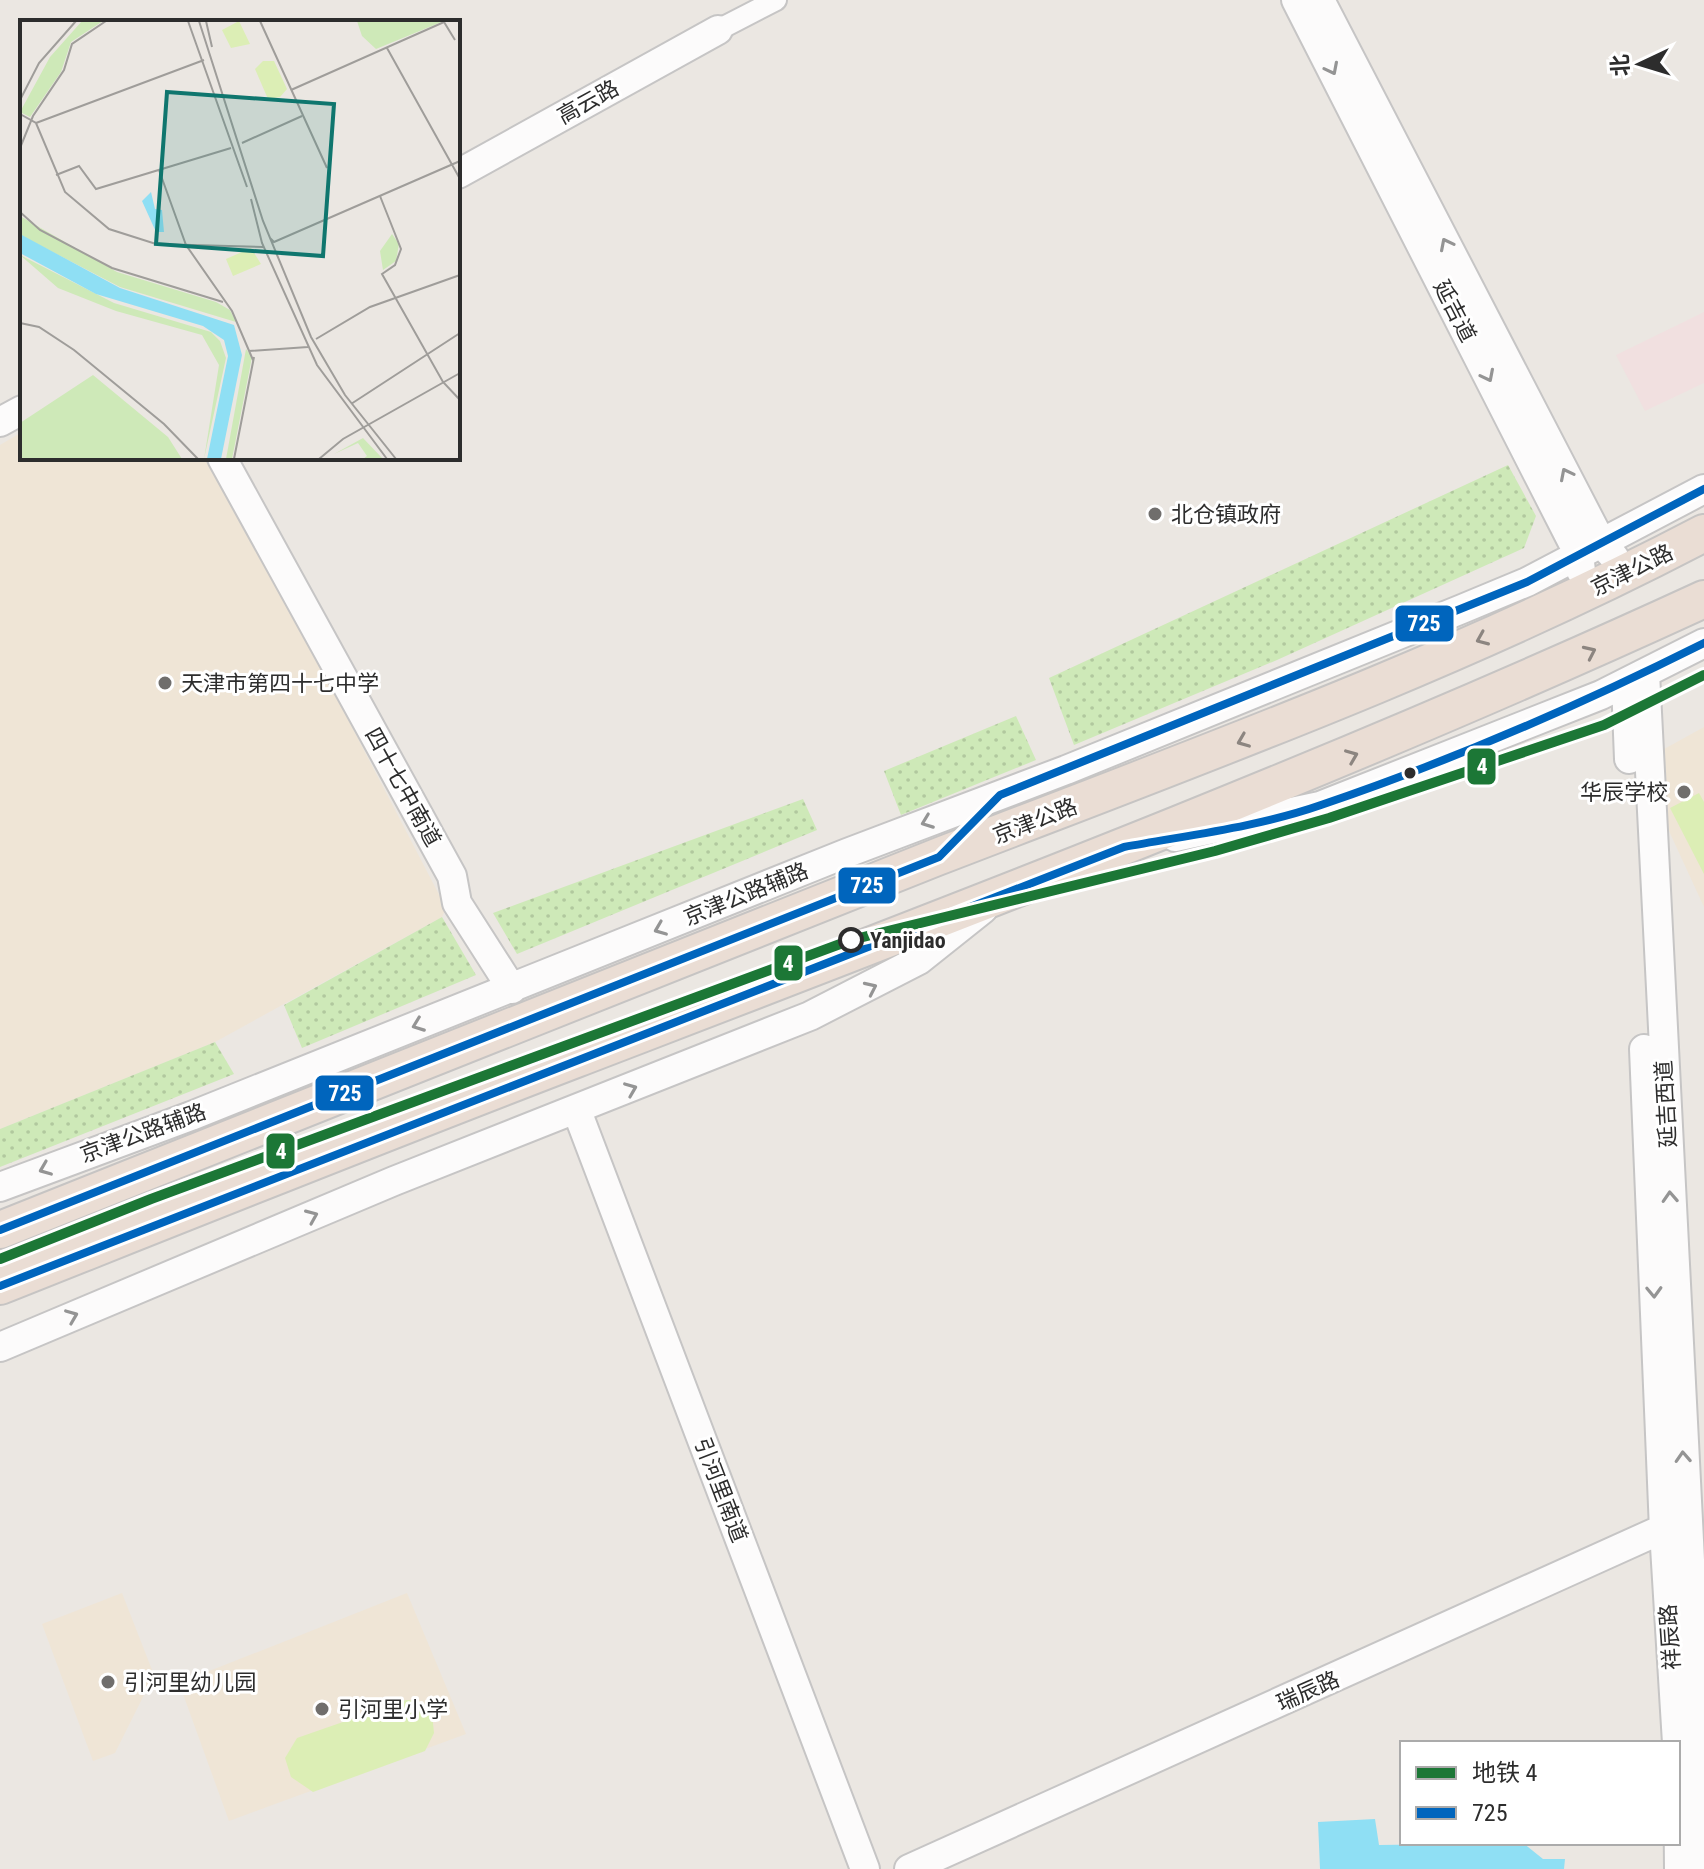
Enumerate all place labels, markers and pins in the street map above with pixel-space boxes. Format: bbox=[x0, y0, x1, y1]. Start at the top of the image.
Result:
place label: 北仓镇政府 bbox=[1171, 502, 1281, 527]
marker: 北仓镇政府 bbox=[1146, 505, 1164, 523]
place label: 天津市第四十七中学 bbox=[181, 671, 379, 696]
marker: 天津市第四十七中学 bbox=[156, 674, 174, 692]
unlabelled marker bbox=[1402, 765, 1418, 781]
place label: 华辰学校 bbox=[1580, 780, 1668, 805]
marker: 华辰学校 bbox=[1675, 783, 1693, 801]
marker: Yanjidao bbox=[839, 928, 863, 952]
place label: Yanjidao bbox=[870, 928, 946, 953]
place label: 引河里幼儿园 bbox=[124, 1670, 256, 1695]
marker: 引河里幼儿园 bbox=[99, 1673, 117, 1691]
place label: 引河里小学 bbox=[338, 1697, 448, 1722]
marker: 引河里小学 bbox=[313, 1700, 331, 1718]

